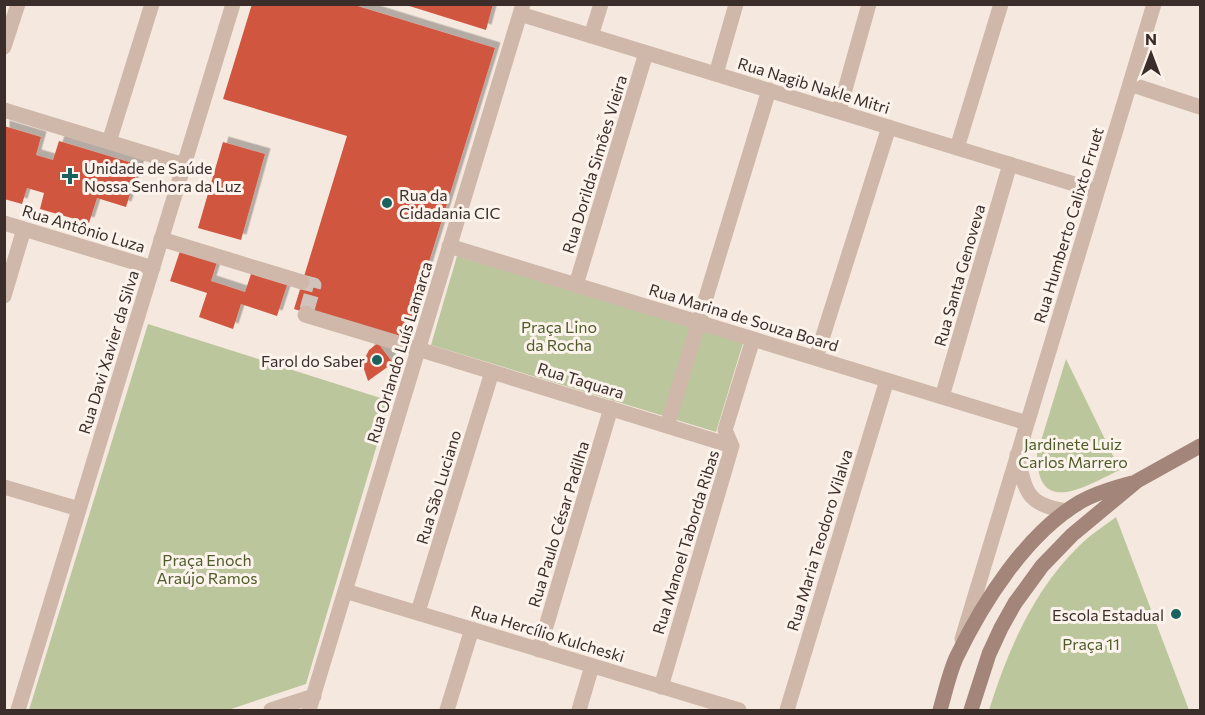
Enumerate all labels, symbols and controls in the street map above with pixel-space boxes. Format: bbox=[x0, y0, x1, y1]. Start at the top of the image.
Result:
north arrow bbox=[1121, 24, 1181, 84]
text: N bbox=[1145, 29, 1157, 48]
street label: Rua Nagib Nakle Mitri bbox=[736, 53, 892, 117]
street label: Rua Dorilda Simões Vieira bbox=[558, 72, 630, 256]
street label: Rua Humberto Calixto Fruet bbox=[1029, 125, 1107, 325]
place label: Unidade de Saúde Nossa Senhora da Luz bbox=[84, 158, 242, 195]
marker: Unidade de Saúde Nossa Senhora da Luz bbox=[61, 167, 79, 185]
place label: Rua da Cidadania CIC bbox=[399, 185, 500, 222]
marker: Rua da Cidadania CIC bbox=[380, 196, 394, 210]
street label: Rua Antônio Luza bbox=[20, 200, 148, 256]
street label: Rua Santa Genoveva bbox=[930, 202, 988, 348]
street label: Rua Orlando Luís Lamarca bbox=[362, 259, 436, 445]
street label: Rua Davi Xavier da Silva bbox=[74, 268, 142, 436]
street label: Rua Marina de Souza Board bbox=[647, 279, 841, 355]
park label: Praça Lino da Rocha bbox=[521, 317, 597, 354]
place label: Farol do Saber bbox=[261, 351, 366, 370]
marker: Farol do Saber bbox=[370, 353, 384, 367]
street label: Rua Taquara bbox=[535, 358, 627, 402]
street label: Rua São Luciano bbox=[412, 428, 464, 546]
park label: Jardinete Luiz Carlos Marrero bbox=[1018, 434, 1128, 471]
street label: Rua Paulo César Padilha bbox=[524, 439, 592, 609]
street label: Rua Manoel Taborda Ribas bbox=[648, 447, 722, 637]
street label: Rua Maria Teodoro Vilalva bbox=[782, 447, 856, 633]
park label: Praça Enoch Araújo Ramos bbox=[157, 550, 257, 587]
street label: Rua Hercílio Kulcheski bbox=[469, 601, 627, 665]
place label: Escola Estadual bbox=[1052, 605, 1164, 624]
marker: Escola Estadual bbox=[1169, 607, 1183, 621]
park label: Praça 11 bbox=[1062, 634, 1120, 653]

